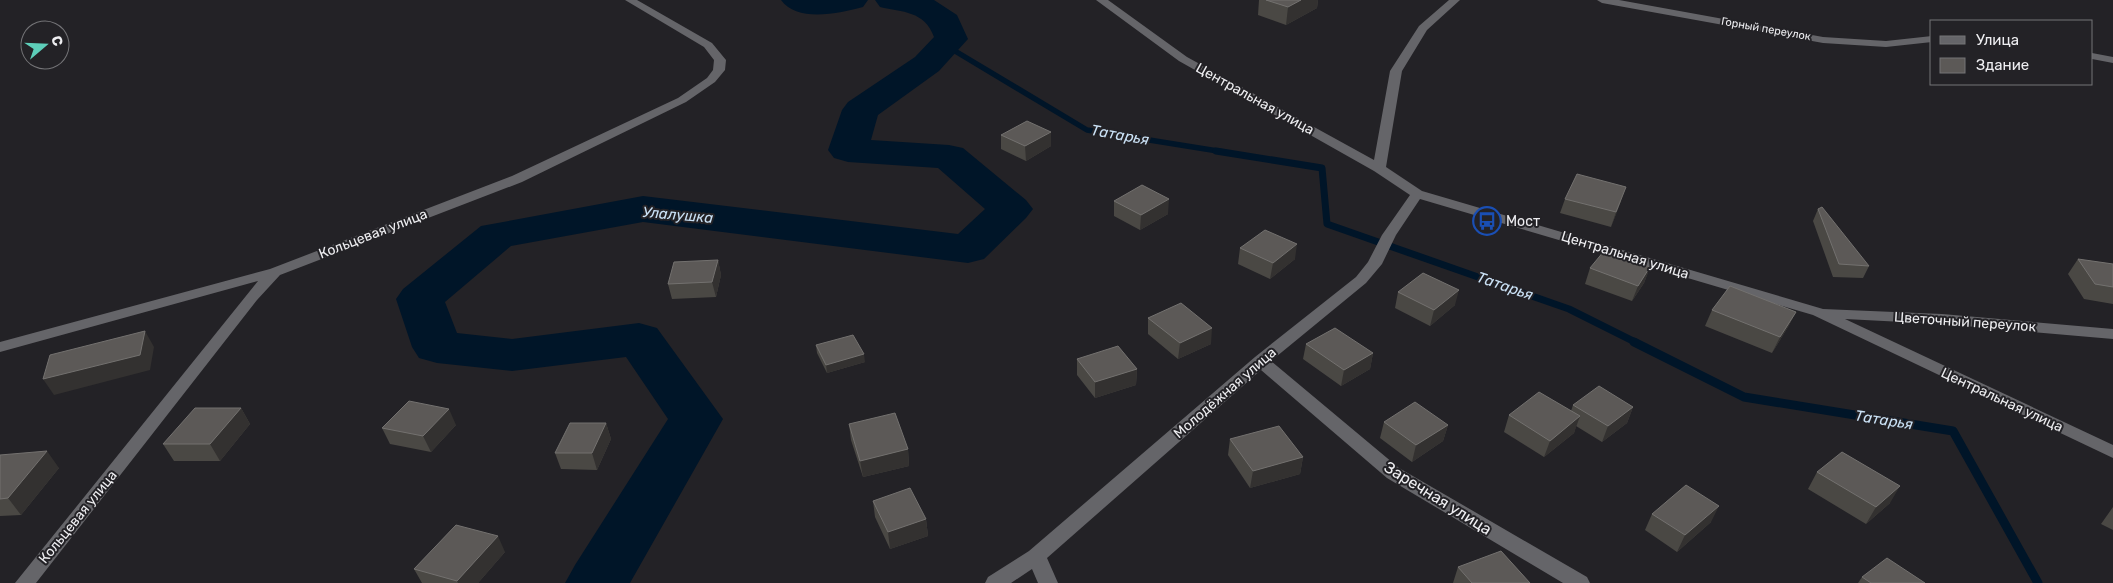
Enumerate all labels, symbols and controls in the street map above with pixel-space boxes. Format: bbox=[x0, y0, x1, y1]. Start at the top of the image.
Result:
street label: Горный переулок bbox=[1720, 15, 1812, 43]
north arrow bbox=[20, 20, 70, 70]
legend bbox=[1930, 20, 2093, 85]
text: Улица bbox=[1976, 31, 2019, 49]
text: С bbox=[47, 34, 67, 49]
text: Здание bbox=[1976, 56, 2029, 74]
street label: Центральная улица bbox=[1193, 59, 1317, 139]
water label: Татарья bbox=[1090, 121, 1150, 149]
water label: Улалушка bbox=[642, 203, 714, 227]
street label: Кольцевая улица bbox=[316, 205, 430, 263]
bus stop icon: Мост bbox=[1472, 206, 1502, 236]
place label: Мост bbox=[1506, 213, 1540, 230]
street label: Центральная улица bbox=[1559, 227, 1691, 283]
water label: Татарья bbox=[1474, 268, 1536, 304]
street label: Цветочный переулок bbox=[1893, 309, 2037, 335]
street label: Молодёжная улица bbox=[1170, 344, 1280, 442]
street label: Центральная улица bbox=[1938, 364, 2066, 436]
water label: Татарья bbox=[1854, 407, 1914, 433]
street label: Заречная улица bbox=[1381, 457, 1495, 539]
street label: Кольцевая улица bbox=[35, 467, 121, 567]

